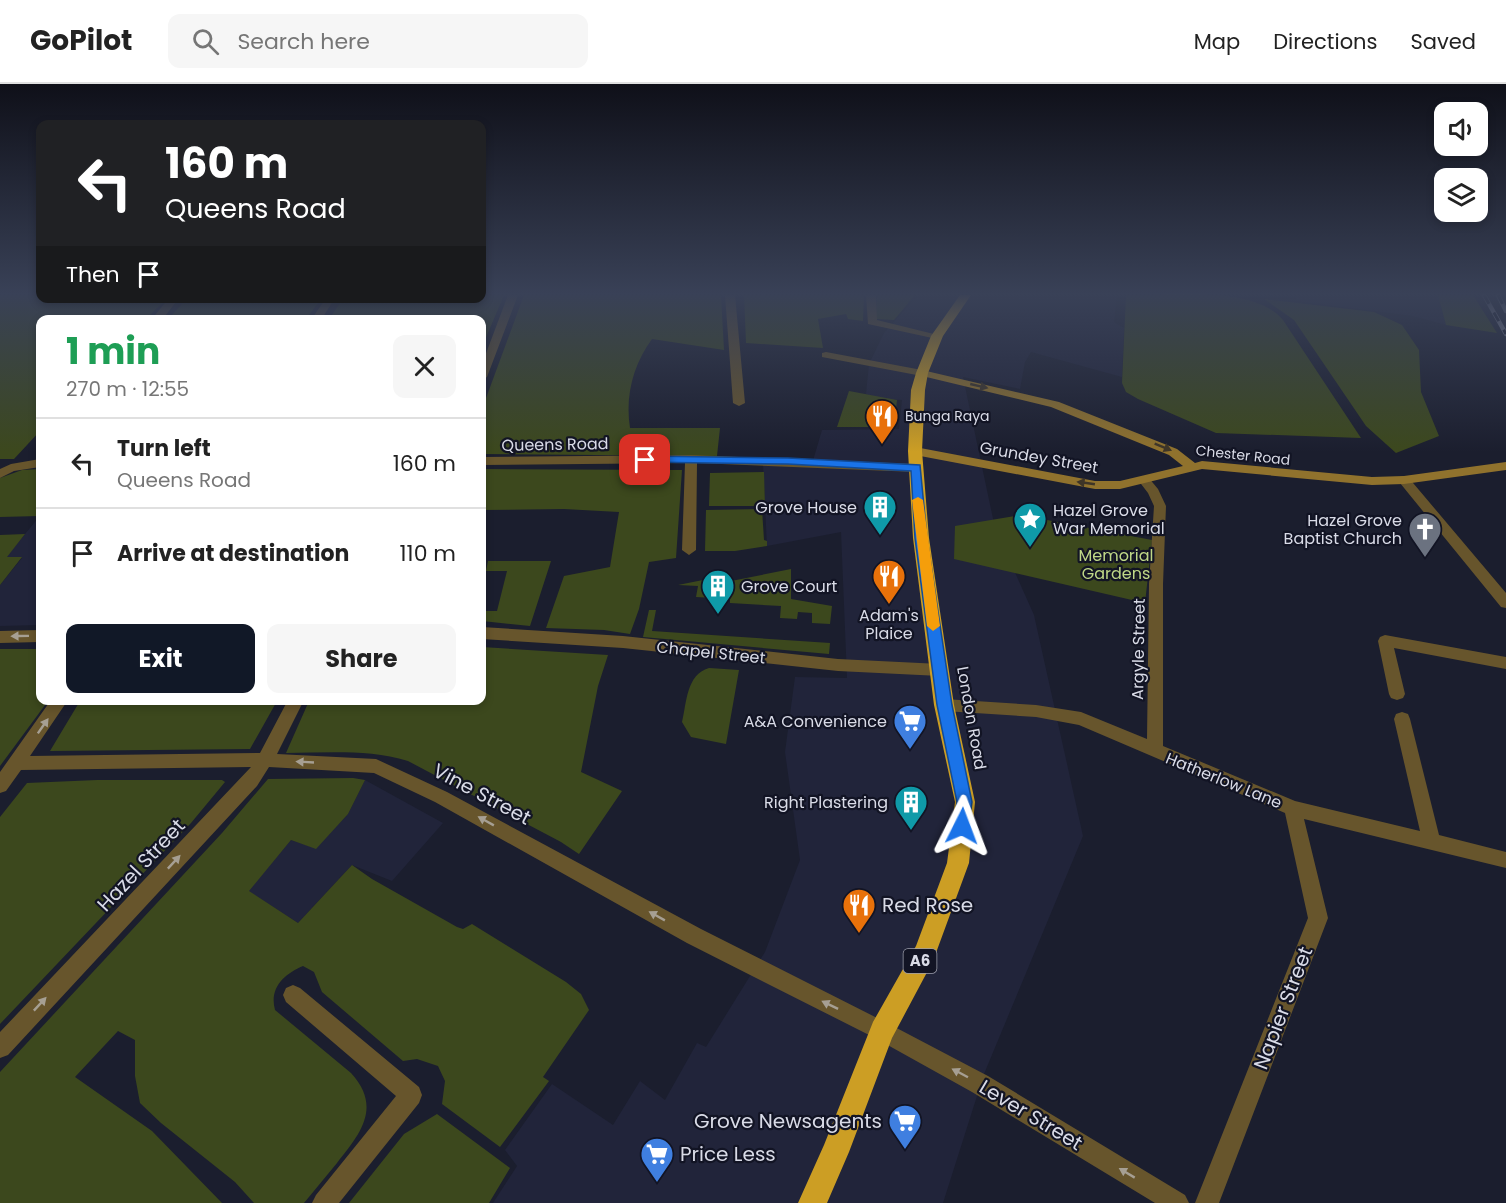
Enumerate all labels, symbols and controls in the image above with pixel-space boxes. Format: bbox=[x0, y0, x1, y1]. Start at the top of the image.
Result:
search box bbox=[168, 14, 588, 68]
text: GoPilot bbox=[30, 21, 132, 60]
icon: search bbox=[189, 25, 222, 58]
text: Search here bbox=[237, 26, 370, 57]
text: Map bbox=[1194, 27, 1240, 56]
text: Directions bbox=[1273, 27, 1377, 56]
text: Saved bbox=[1410, 27, 1476, 56]
map controls bbox=[1434, 102, 1488, 222]
button: sound bbox=[1434, 102, 1488, 156]
text: 160 m bbox=[165, 134, 288, 193]
icon: left bbox=[66, 144, 144, 222]
button: layers bbox=[1434, 168, 1488, 222]
text: Queens Road bbox=[165, 190, 346, 227]
icon: arrive bbox=[132, 258, 165, 291]
text: Then bbox=[66, 259, 120, 290]
text: 1 min bbox=[66, 326, 160, 377]
button: close bbox=[393, 335, 456, 398]
text: 270 m · 12:55 bbox=[66, 375, 189, 403]
one-way arrow bbox=[969, 381, 988, 391]
restaurant icon: Bunga Raya bbox=[864, 398, 900, 445]
place label: Bunga Raya bbox=[905, 406, 990, 426]
street label: Queens Road bbox=[501, 432, 609, 457]
text: Turn left bbox=[117, 433, 211, 464]
pin bbox=[619, 434, 670, 485]
street label: Grundey Street bbox=[978, 436, 1100, 479]
street label: Chester Road bbox=[1195, 440, 1291, 470]
icon: arrive bbox=[628, 443, 661, 476]
one-way arrow bbox=[1154, 443, 1172, 453]
icon: left bbox=[66, 447, 99, 480]
text: 160 m bbox=[393, 448, 456, 479]
text: Queens Road bbox=[117, 466, 251, 494]
one-way arrow bbox=[1076, 479, 1095, 488]
building icon: Grove House bbox=[862, 489, 898, 536]
place label: Grove House bbox=[755, 496, 857, 519]
place label: Hazel Grove War Memorial bbox=[1053, 499, 1165, 540]
place icon: Hazel Grove War Memorial bbox=[1012, 501, 1048, 548]
place label: Hazel Grove Baptist Church bbox=[1284, 509, 1402, 550]
church icon: Hazel Grove Baptist Church bbox=[1407, 511, 1443, 558]
icon: arrive bbox=[66, 537, 99, 570]
text: Arrive at destination bbox=[117, 538, 349, 569]
text: 110 m bbox=[400, 538, 456, 569]
park label: Memorial Gardens bbox=[1078, 544, 1154, 585]
restaurant icon: Adam's Plaice bbox=[871, 558, 907, 605]
building icon: Grove Court bbox=[700, 568, 736, 615]
place label: Grove Court bbox=[741, 575, 838, 598]
street label: Argyle Street bbox=[1126, 598, 1151, 700]
place label: Adam's Plaice bbox=[859, 604, 919, 645]
button: Exit bbox=[66, 624, 255, 693]
button: Share bbox=[267, 624, 456, 693]
one-way arrow bbox=[11, 632, 30, 641]
street label: Chapel Street bbox=[655, 635, 767, 670]
street label: London Road bbox=[951, 665, 992, 772]
supermarket icon: A&A Convenience bbox=[892, 703, 928, 750]
place label: A&A Convenience bbox=[744, 710, 887, 733]
one-way arrow bbox=[37, 719, 49, 735]
street label: Hatherlow Lane bbox=[1162, 747, 1285, 814]
street label: Vine Street bbox=[428, 756, 536, 832]
one-way arrow bbox=[295, 758, 314, 767]
building icon: Right Plastering bbox=[893, 784, 929, 831]
place label: Right Plastering bbox=[764, 791, 888, 814]
position arrow bbox=[930, 794, 994, 858]
street label: Hazel Street bbox=[91, 812, 191, 918]
one-way arrow bbox=[477, 816, 494, 826]
one-way arrow bbox=[167, 855, 181, 870]
restaurant icon: Red Rose bbox=[841, 887, 877, 934]
place label: Red Rose bbox=[882, 891, 973, 919]
one-way arrow bbox=[649, 910, 665, 921]
street label: Napier Street bbox=[1247, 942, 1319, 1074]
road number: A6 bbox=[904, 949, 936, 973]
one-way arrow bbox=[33, 997, 47, 1012]
one-way arrow bbox=[821, 1001, 839, 1011]
one-way arrow bbox=[951, 1068, 968, 1078]
street label: Lever Street bbox=[974, 1073, 1088, 1157]
supermarket icon: Grove Newsagents bbox=[887, 1103, 923, 1150]
place label: Grove Newsagents bbox=[694, 1107, 882, 1135]
supermarket icon: Price Less bbox=[639, 1136, 675, 1183]
place label: Price Less bbox=[680, 1140, 776, 1168]
one-way arrow bbox=[1119, 1167, 1135, 1178]

